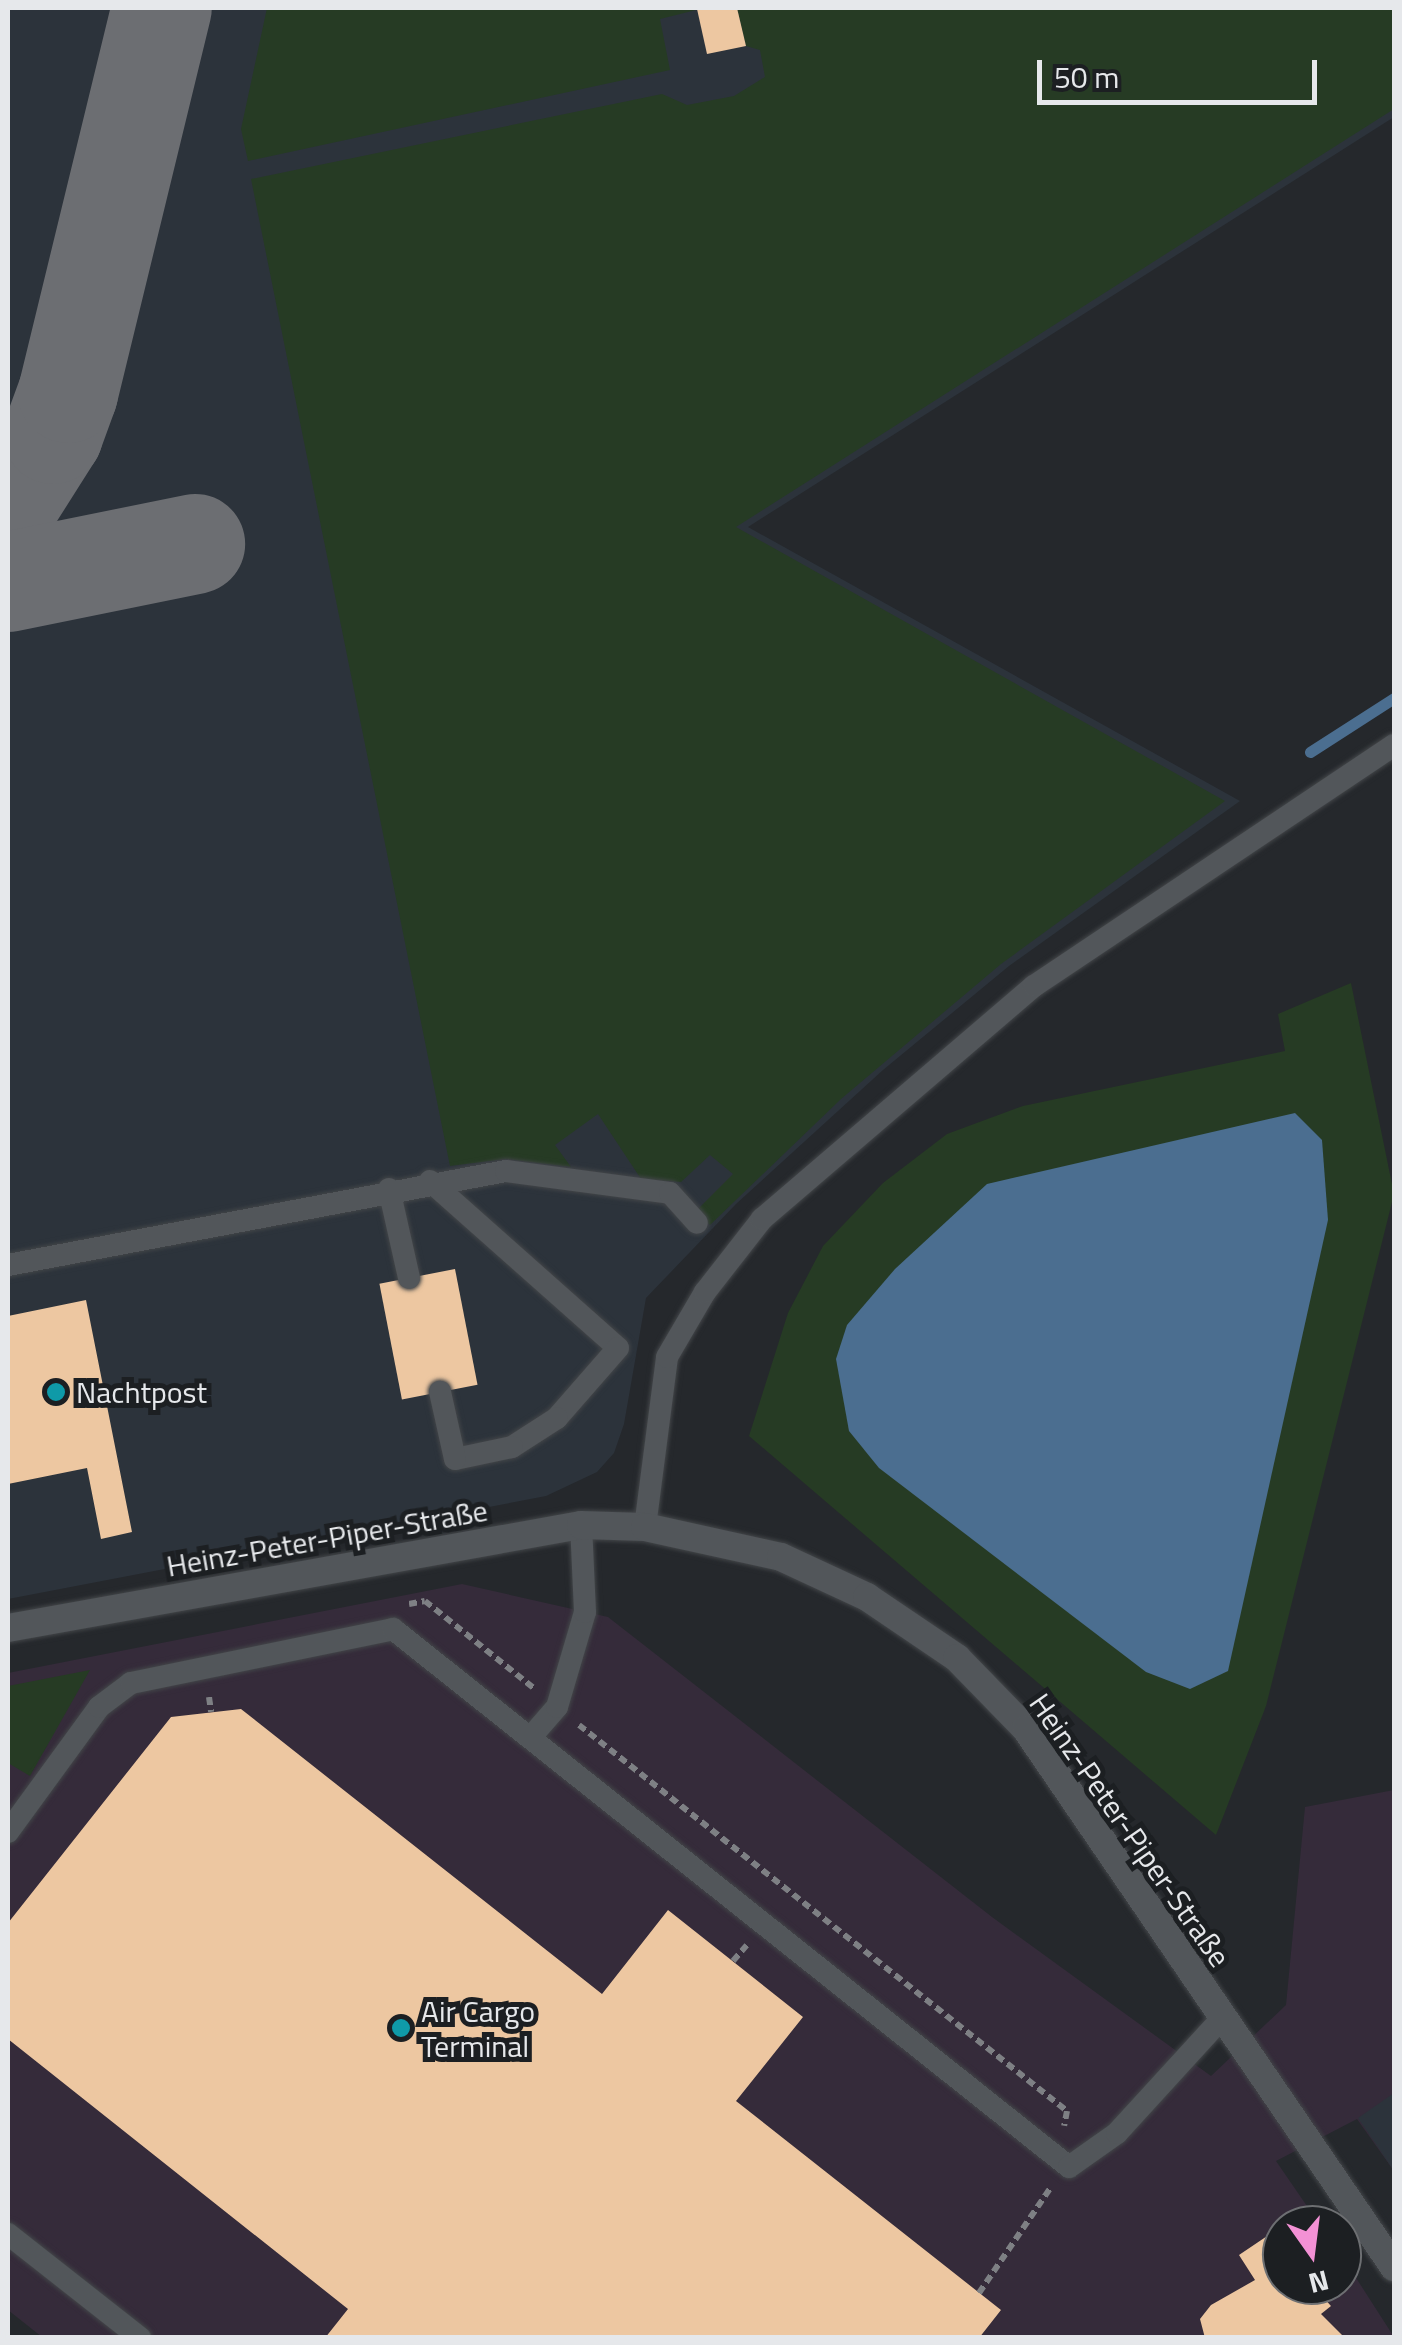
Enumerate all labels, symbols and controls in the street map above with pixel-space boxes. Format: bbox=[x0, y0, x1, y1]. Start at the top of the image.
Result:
scale bar bbox=[1042, 40, 1322, 102]
text: 50 m bbox=[1054, 54, 1119, 100]
place label: Nachtpost bbox=[76, 1374, 207, 1410]
marker: Nachtpost bbox=[45, 1381, 67, 1403]
street label: Heinz-Peter-Piper-Straße bbox=[164, 1492, 490, 1584]
street label: Heinz-Peter-Piper-Straße bbox=[1022, 1686, 1238, 1974]
place label: Air Cargo Terminal bbox=[421, 1993, 535, 2064]
marker: Air Cargo Terminal bbox=[390, 2017, 412, 2039]
north arrow bbox=[1262, 2205, 1362, 2305]
text: N bbox=[1304, 2259, 1334, 2306]

